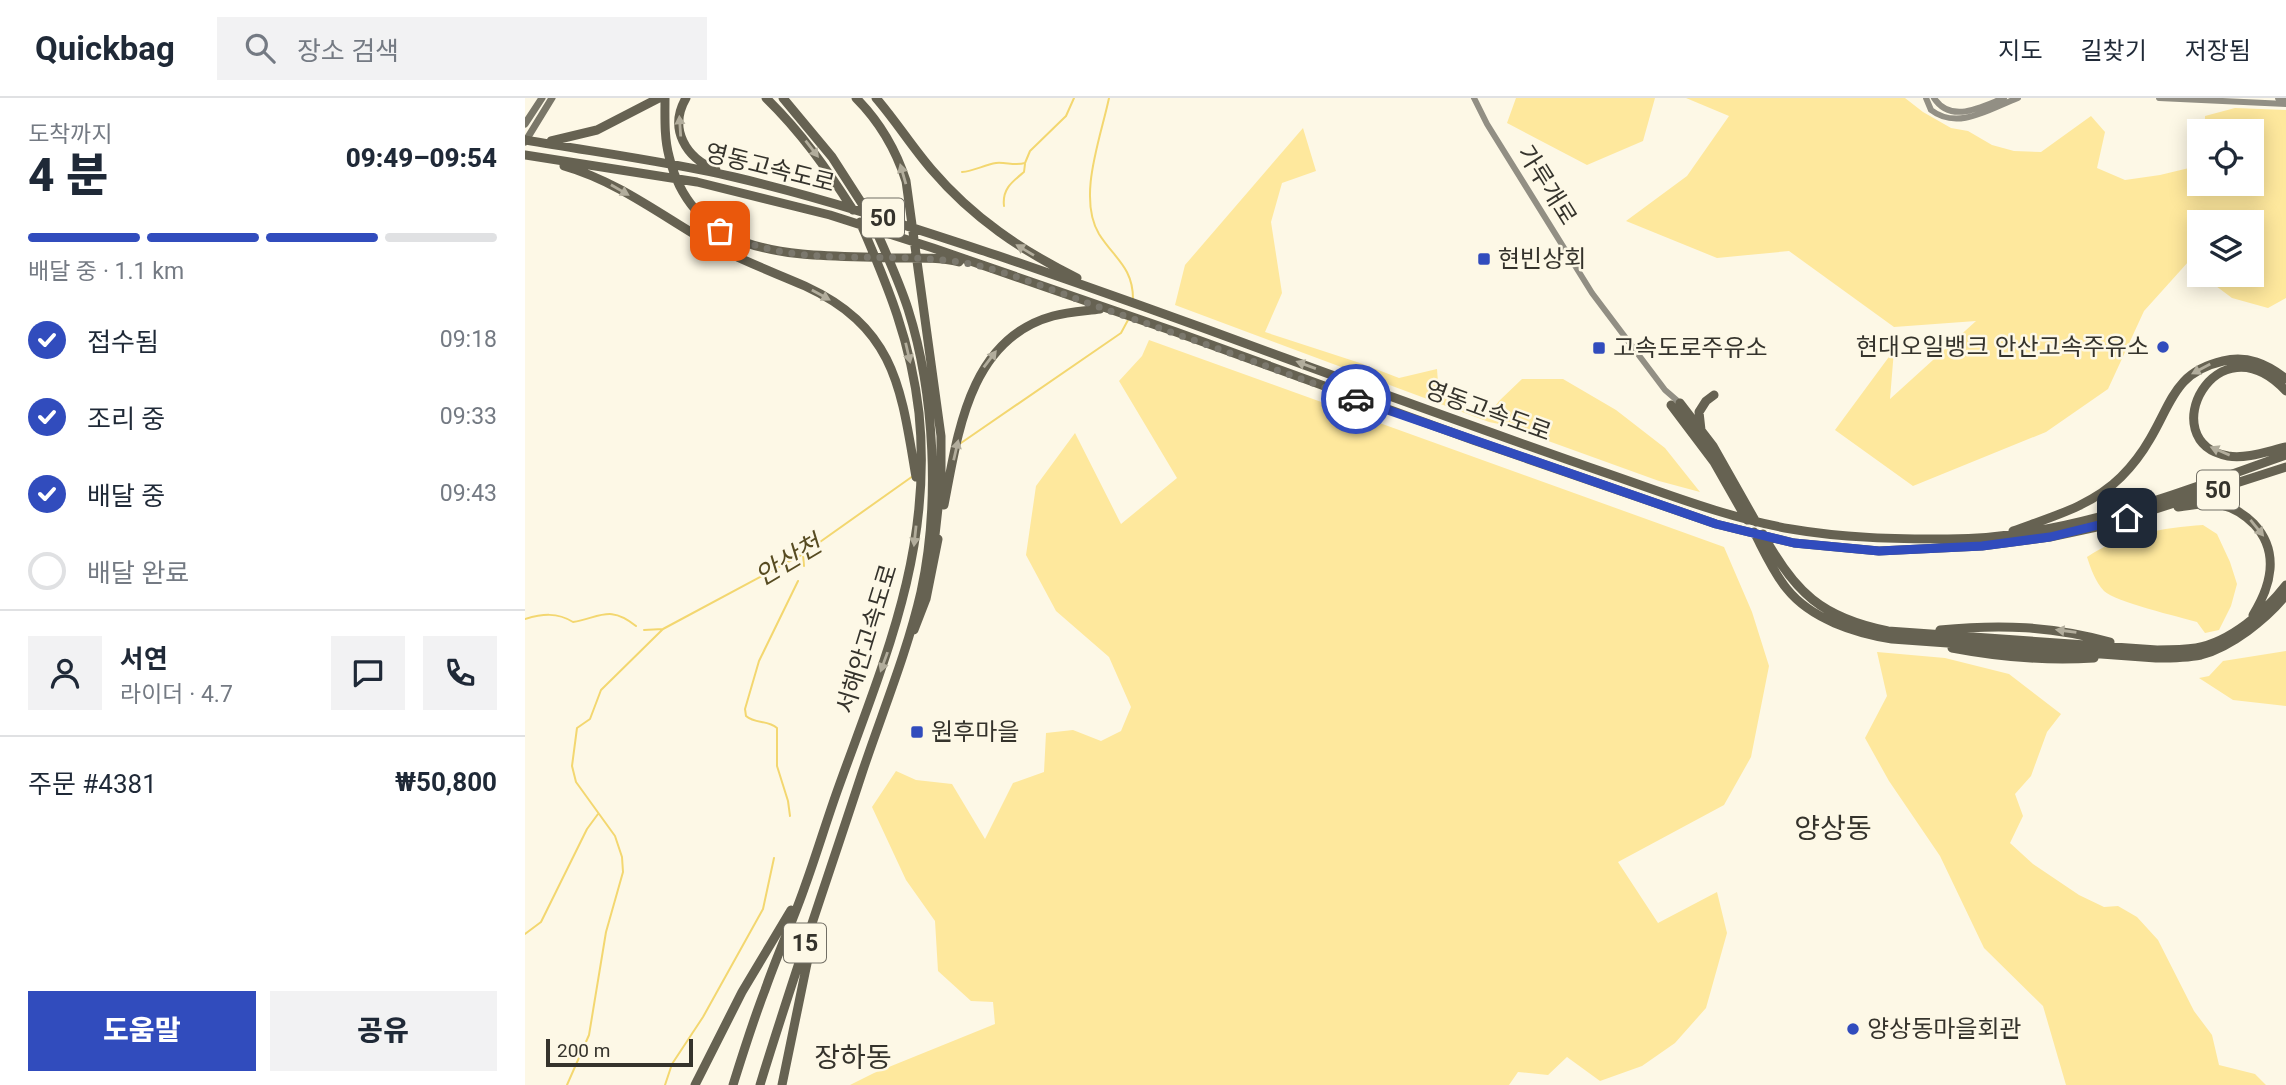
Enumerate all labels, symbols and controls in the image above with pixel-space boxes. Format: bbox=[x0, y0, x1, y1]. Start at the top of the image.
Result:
search box bbox=[217, 17, 707, 80]
text: Quickbag bbox=[35, 29, 175, 68]
icon: search bbox=[241, 29, 279, 67]
text: 장소 검색 bbox=[297, 36, 399, 66]
text: 지도 bbox=[1998, 37, 2043, 65]
text: 길찾기 bbox=[2081, 37, 2147, 65]
text: 저장됨 bbox=[2185, 37, 2251, 65]
one-way arrow bbox=[674, 115, 685, 137]
map controls bbox=[2187, 119, 2264, 287]
button: locate bbox=[2187, 119, 2264, 196]
text: 도착까지 bbox=[28, 121, 113, 148]
street label: 영동고속도로 bbox=[702, 138, 838, 198]
one-way arrow bbox=[804, 139, 819, 157]
street label: 가루개로 bbox=[1512, 140, 1582, 230]
text: 09:49–09:54 bbox=[346, 143, 497, 173]
text: 4 분 bbox=[28, 148, 108, 202]
one-way arrow bbox=[897, 164, 907, 185]
one-way arrow bbox=[610, 184, 629, 196]
road number: 50 bbox=[862, 198, 904, 238]
pin bbox=[690, 201, 750, 261]
button: layers bbox=[2187, 210, 2264, 287]
icon: bag bbox=[701, 212, 739, 250]
one-way arrow bbox=[1015, 243, 1034, 256]
place label: 현빈상회 bbox=[1498, 245, 1586, 273]
marker: 현빈상회 bbox=[1476, 251, 1492, 267]
text: 배달 중 · 1.1 km bbox=[28, 258, 184, 285]
one-way arrow bbox=[812, 289, 831, 301]
icon: check bbox=[28, 321, 66, 359]
text: 09:18 bbox=[440, 326, 497, 353]
text: 접수됨 bbox=[87, 327, 159, 357]
place label: 현대오일뱅크 안산고속주유소 bbox=[1856, 333, 2149, 361]
place label: 고속도로주유소 bbox=[1613, 334, 1768, 362]
marker: 현대오일뱅크 안산고속주유소 bbox=[2155, 339, 2171, 355]
marker: 고속도로주유소 bbox=[1591, 340, 1607, 356]
one-way arrow bbox=[903, 342, 914, 364]
one-way arrow bbox=[983, 350, 997, 368]
one-way arrow bbox=[1295, 360, 1316, 371]
courier bbox=[1321, 364, 1391, 434]
one-way arrow bbox=[2191, 364, 2211, 375]
street label: 영동고속도로 bbox=[1421, 375, 1555, 447]
icon: car bbox=[1337, 380, 1375, 418]
icon: check bbox=[28, 398, 66, 436]
text: 09:33 bbox=[440, 403, 497, 430]
text: 조리 중 bbox=[87, 404, 165, 434]
one-way arrow bbox=[951, 439, 962, 461]
one-way arrow bbox=[2209, 446, 2230, 457]
road number: 50 bbox=[2197, 470, 2239, 510]
icon: check bbox=[28, 475, 66, 513]
text: 09:43 bbox=[440, 480, 497, 507]
text: 배달 중 bbox=[87, 481, 165, 511]
pin bbox=[2097, 488, 2157, 548]
icon: home bbox=[2108, 499, 2146, 537]
one-way arrow bbox=[2249, 520, 2264, 537]
one-way arrow bbox=[909, 525, 920, 547]
water label: 안산천 bbox=[750, 527, 829, 591]
text: 배달 완료 bbox=[87, 558, 189, 588]
street label: 서해안고속도로 bbox=[831, 561, 903, 717]
one-way arrow bbox=[2055, 626, 2077, 637]
button: person bbox=[28, 636, 102, 710]
button: chat bbox=[331, 636, 405, 710]
button: phone bbox=[423, 636, 497, 710]
text: 서연 bbox=[120, 644, 168, 674]
one-way arrow bbox=[878, 651, 889, 672]
text: 라이더 · 4.7 bbox=[120, 681, 233, 708]
place label: 원후마을 bbox=[931, 718, 1019, 746]
marker: 원후마을 bbox=[909, 724, 925, 740]
text: ₩50,800 bbox=[395, 767, 497, 797]
text: 주문 #4381 bbox=[28, 769, 157, 799]
district label: 양상동 bbox=[1794, 812, 1872, 845]
road number: 15 bbox=[784, 923, 826, 962]
button: 도움말 bbox=[28, 991, 256, 1071]
button: 공유 bbox=[270, 991, 497, 1071]
place label: 양상동마을회관 bbox=[1867, 1015, 2022, 1043]
marker: 양상동마을회관 bbox=[1845, 1021, 1861, 1037]
scale bar bbox=[546, 1036, 693, 1068]
text: 200 m bbox=[557, 1039, 610, 1062]
district label: 장하동 bbox=[814, 1041, 892, 1074]

